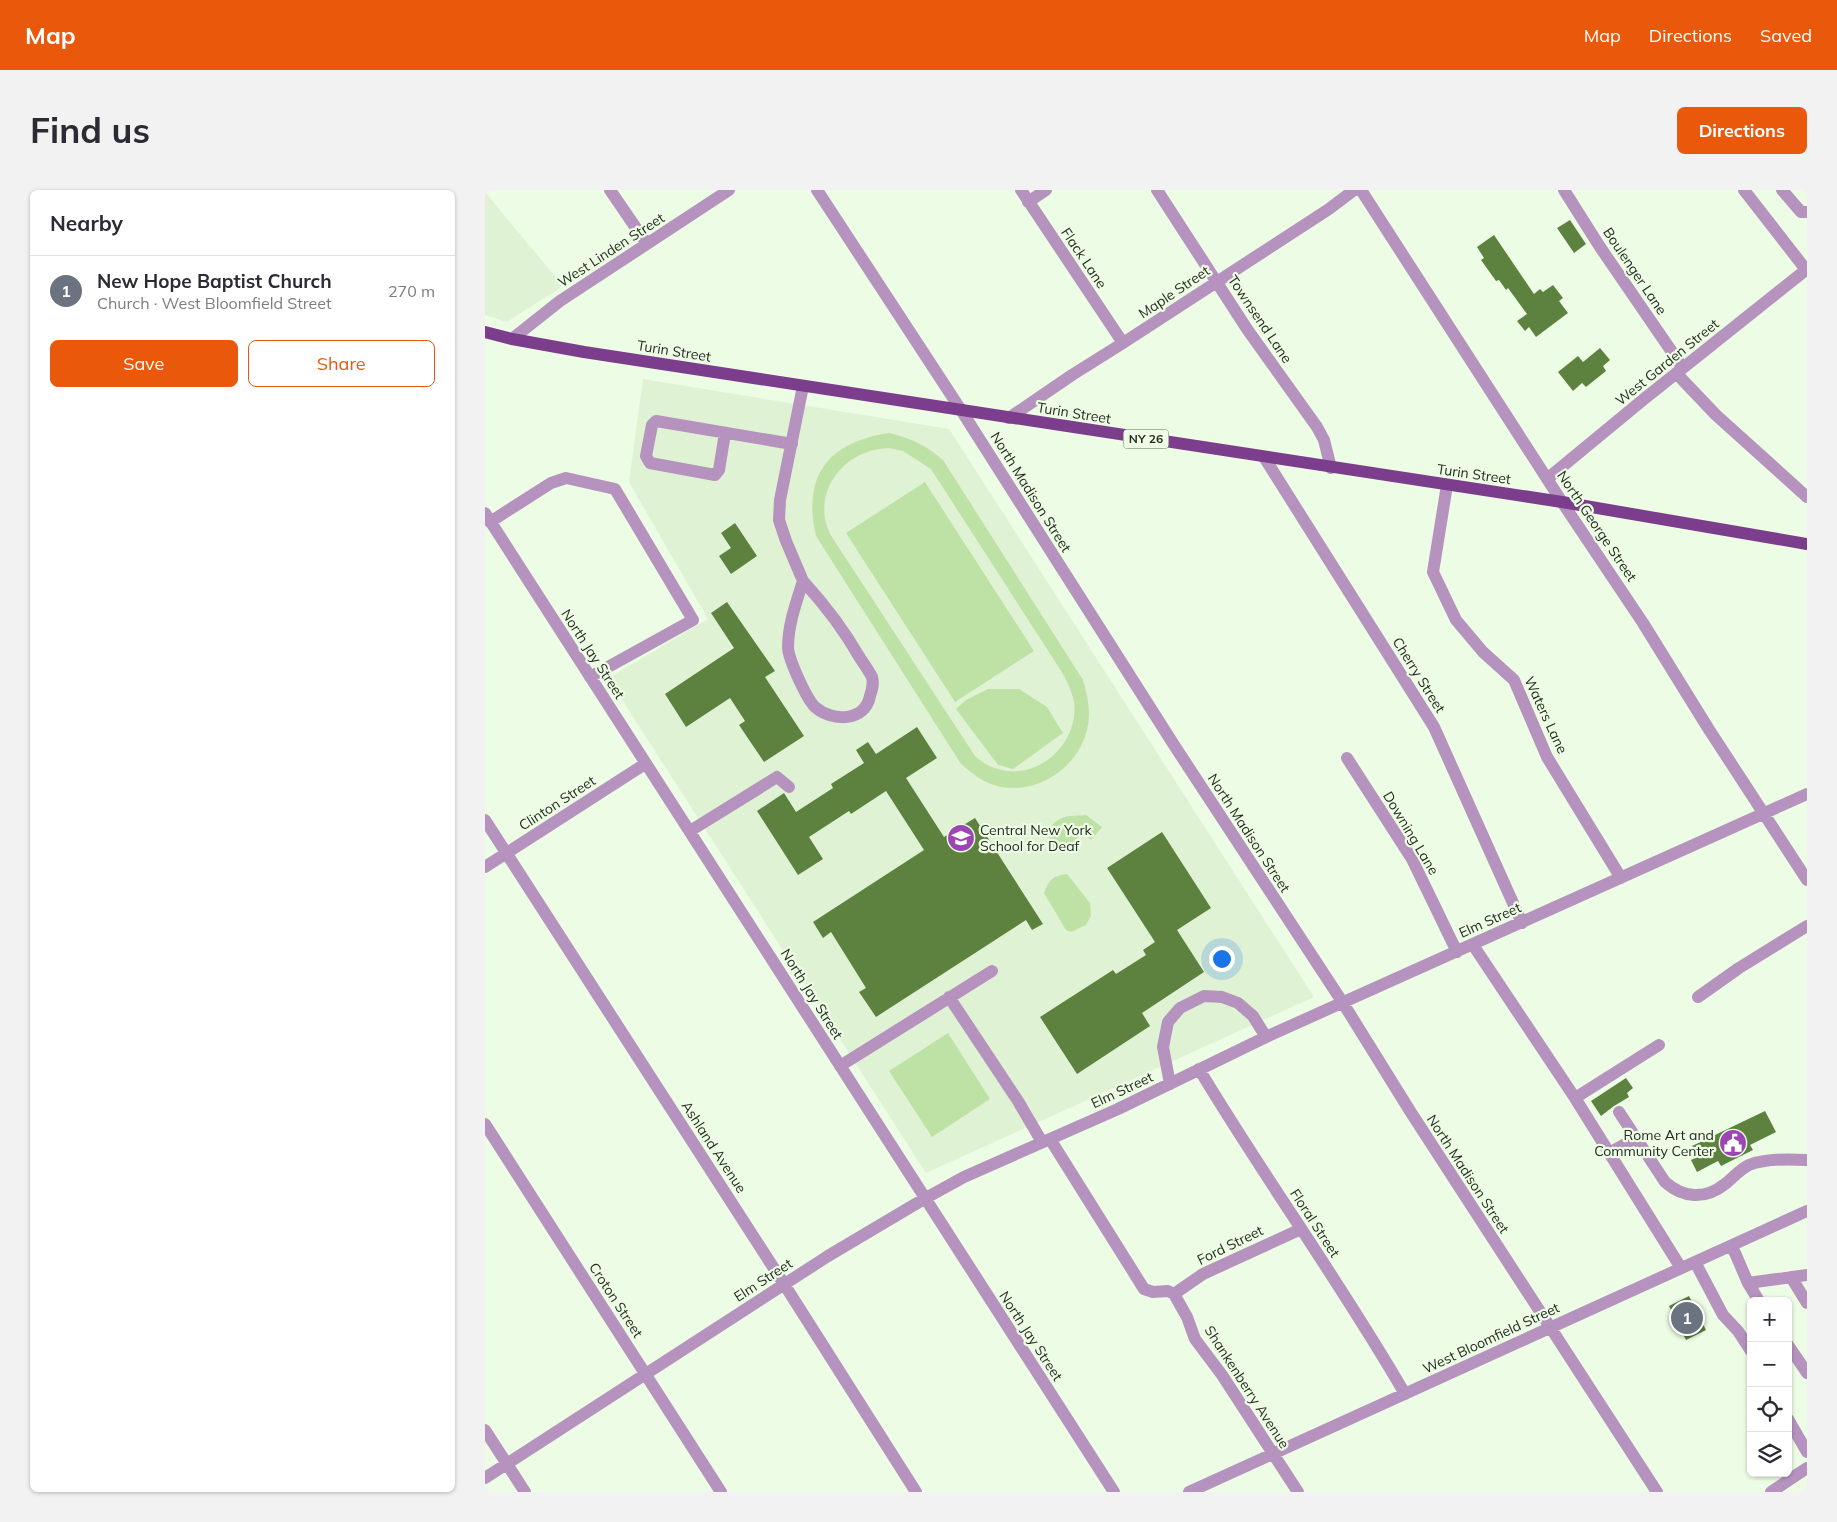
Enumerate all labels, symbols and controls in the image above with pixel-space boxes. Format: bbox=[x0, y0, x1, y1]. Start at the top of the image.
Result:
text: Map bbox=[25, 20, 76, 50]
text: Map bbox=[1584, 24, 1621, 47]
text: Directions bbox=[1649, 24, 1732, 47]
text: Saved bbox=[1760, 24, 1812, 47]
button: Directions bbox=[1677, 107, 1807, 154]
text: Find us bbox=[30, 108, 150, 152]
street label: West Linden Street bbox=[554, 209, 668, 291]
text: Nearby bbox=[50, 210, 123, 236]
street label: Flack Lane bbox=[1057, 224, 1111, 292]
street label: Boulenger Lane bbox=[1599, 224, 1671, 318]
street label: Maple Street bbox=[1135, 262, 1213, 322]
text: New Hope Baptist Church bbox=[97, 269, 332, 293]
street label: Townsend Lane bbox=[1224, 272, 1296, 366]
text: 1 bbox=[61, 281, 71, 301]
text: 270 m bbox=[388, 281, 435, 301]
text: Church · West Bloomfield Street bbox=[97, 293, 332, 313]
street label: West Garden Street bbox=[1612, 315, 1722, 409]
street label: Turin Street bbox=[636, 336, 712, 366]
button: Save bbox=[50, 340, 238, 387]
button: Share bbox=[248, 340, 435, 387]
street label: Turin Street bbox=[1036, 398, 1112, 428]
street label: North Madison Street bbox=[987, 429, 1075, 555]
road number: NY 26 bbox=[1123, 430, 1169, 448]
street label: Turin Street bbox=[1436, 460, 1512, 488]
street label: North George Street bbox=[1553, 467, 1641, 585]
street label: North Jay Street bbox=[557, 606, 629, 702]
street label: Cherry Street bbox=[1389, 634, 1449, 716]
street label: Waters Lane bbox=[1520, 674, 1572, 756]
street label: North Madison Street bbox=[1204, 770, 1294, 896]
street label: Clinton Street bbox=[515, 771, 599, 834]
street label: Downing Lane bbox=[1379, 788, 1443, 878]
place label: Central New York School for Deaf bbox=[980, 821, 1092, 855]
school or university icon: Central New York School for Deaf bbox=[946, 823, 976, 853]
street label: Elm Street bbox=[1456, 898, 1524, 942]
street label: North Jay Street bbox=[777, 945, 847, 1043]
your location bbox=[1209, 946, 1235, 972]
street label: Elm Street bbox=[1088, 1068, 1156, 1112]
street label: Ashland Avenue bbox=[678, 1098, 750, 1196]
street label: North Madison Street bbox=[1423, 1111, 1513, 1237]
place label: Rome Art and Community Center bbox=[1594, 1126, 1715, 1160]
public building icon: Rome Art and Community Center bbox=[1718, 1128, 1748, 1158]
street label: Floral Street bbox=[1286, 1185, 1344, 1261]
street label: Ford Street bbox=[1194, 1221, 1266, 1269]
street label: Elm Street bbox=[730, 1254, 796, 1306]
street label: Croton Street bbox=[585, 1259, 647, 1341]
street label: North Jay Street bbox=[995, 1288, 1067, 1384]
map controls bbox=[1747, 1297, 1792, 1477]
button: + bbox=[1747, 1297, 1792, 1342]
street label: West Bloomfield Street bbox=[1420, 1298, 1562, 1378]
pin: 1 bbox=[1671, 1299, 1703, 1337]
street label: Shankenberry Avenue bbox=[1201, 1322, 1293, 1452]
button: − bbox=[1747, 1342, 1792, 1387]
button: locate bbox=[1747, 1387, 1792, 1432]
button: layers bbox=[1747, 1432, 1792, 1477]

